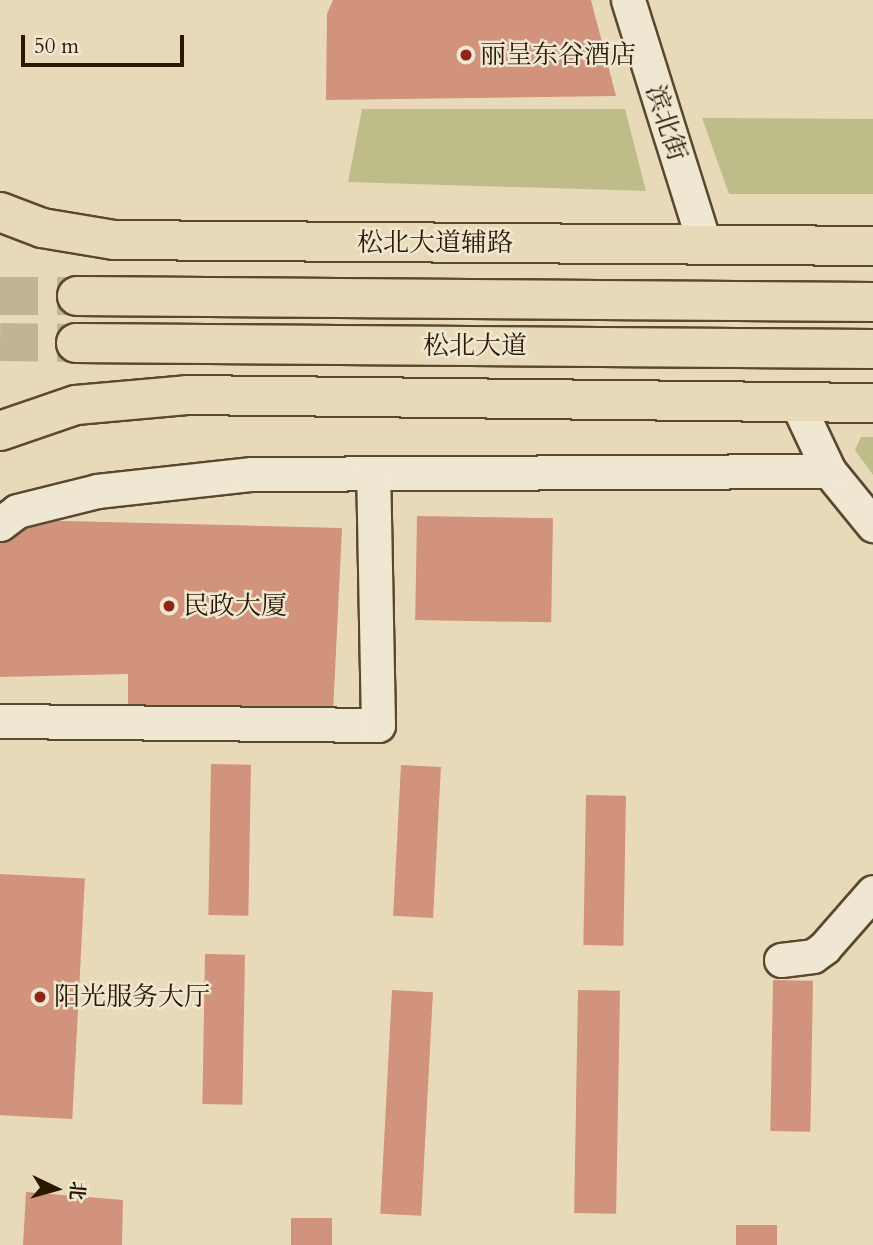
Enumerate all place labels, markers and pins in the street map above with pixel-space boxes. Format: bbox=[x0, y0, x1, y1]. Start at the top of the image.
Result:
place label: 丽呈东谷酒店 bbox=[480, 39, 636, 71]
marker: 丽呈东谷酒店 bbox=[458, 47, 474, 63]
place label: 民政大厦 bbox=[183, 590, 287, 622]
marker: 民政大厦 bbox=[161, 598, 177, 614]
place label: 阳光服务大厅 bbox=[54, 981, 210, 1013]
marker: 阳光服务大厅 bbox=[32, 989, 48, 1005]

